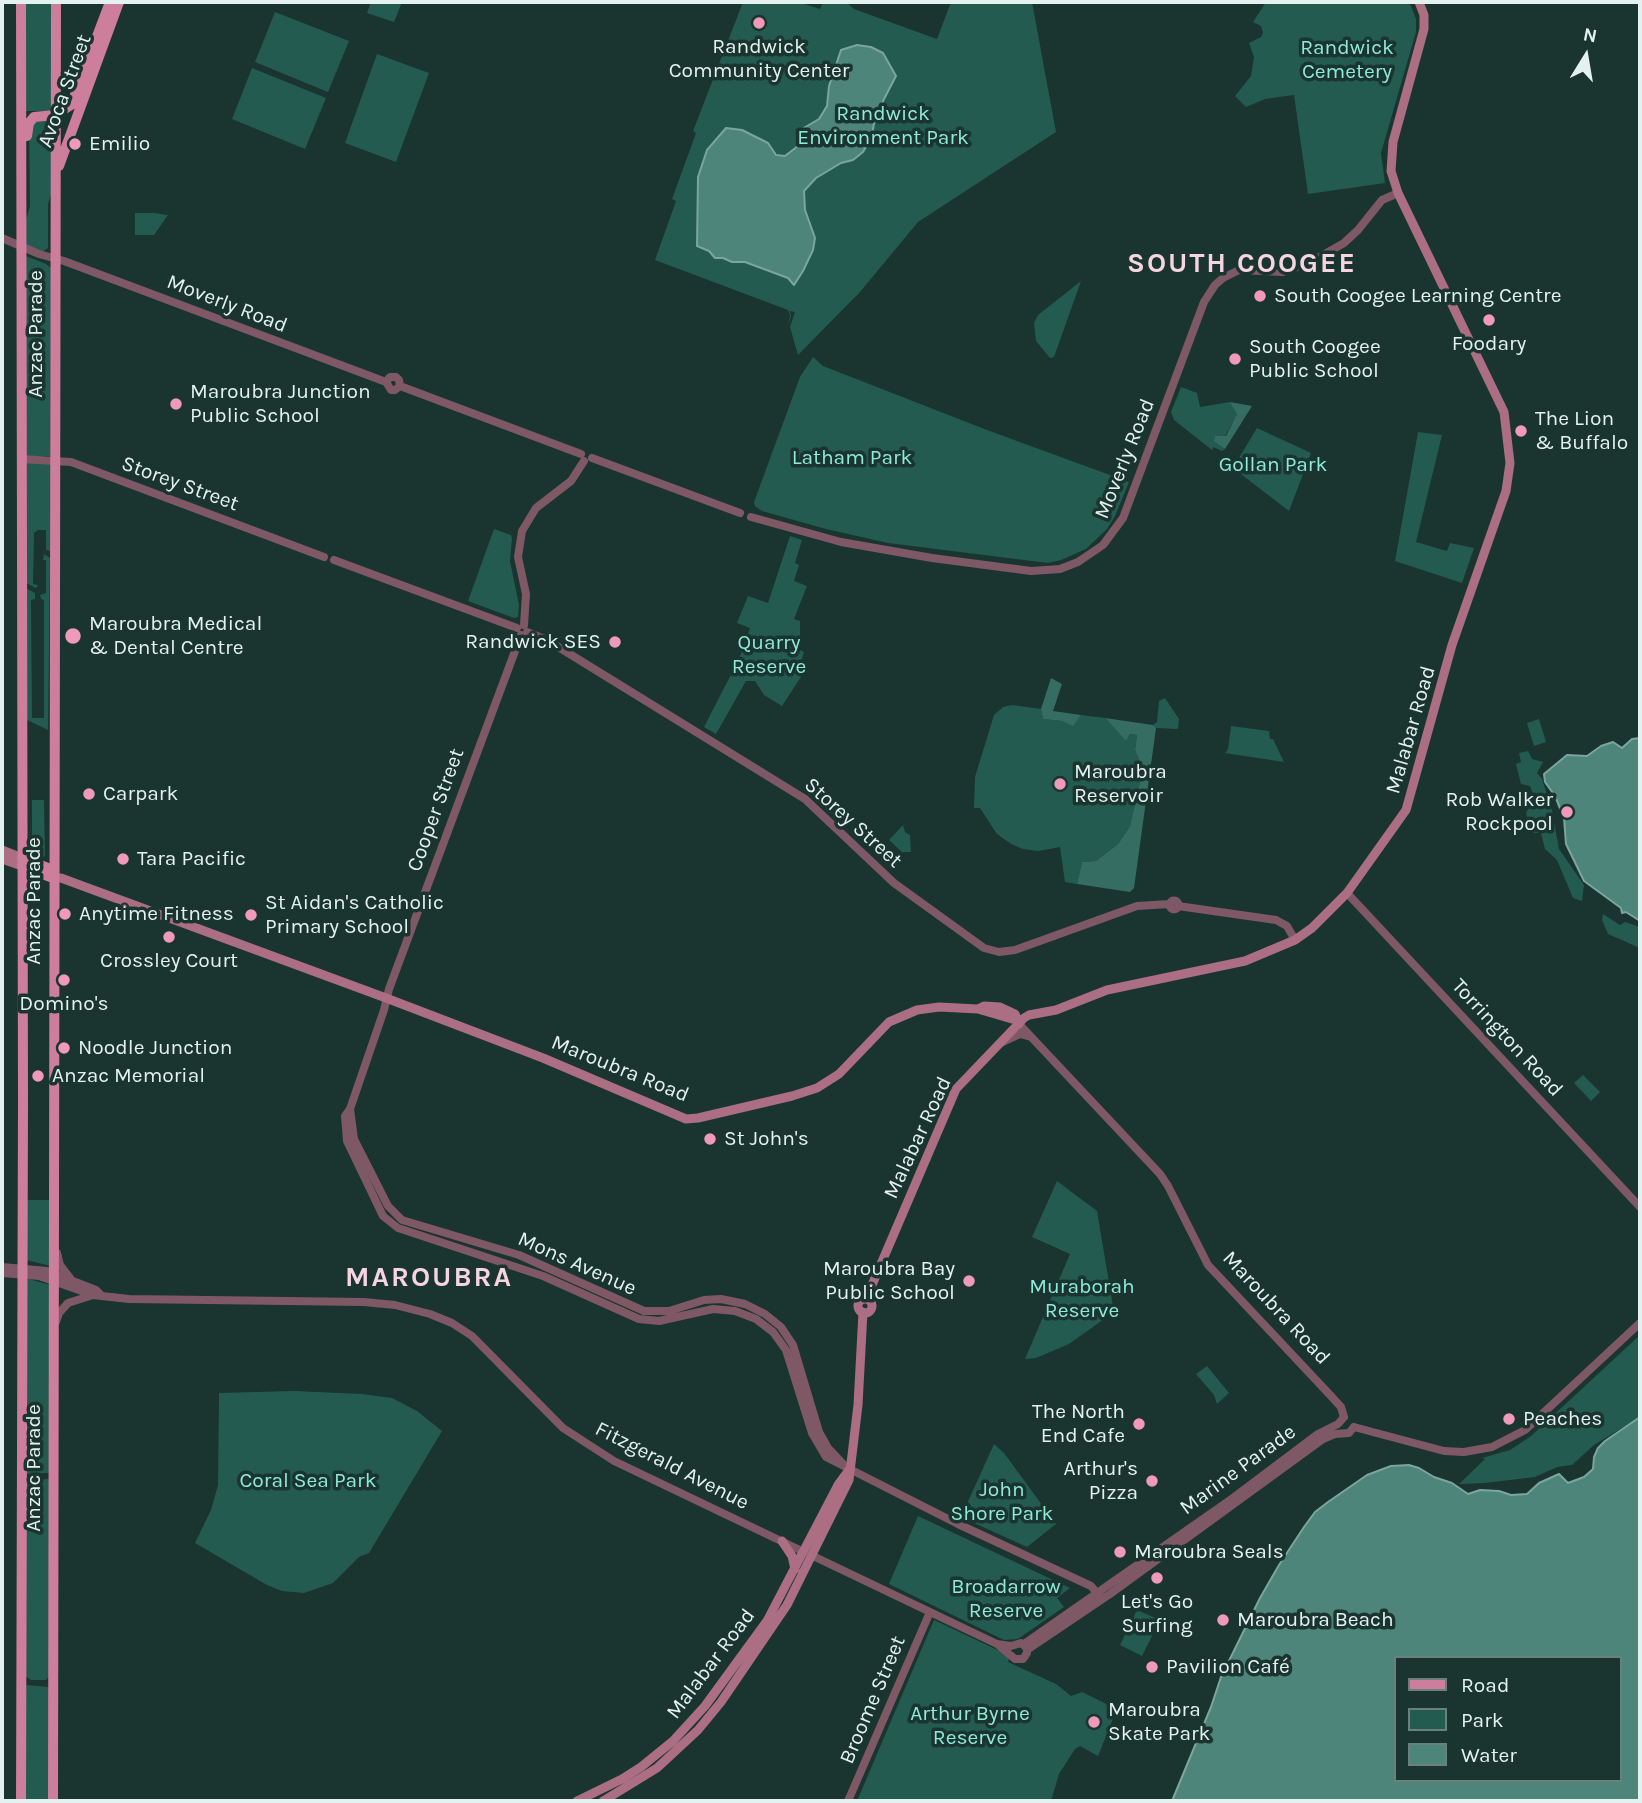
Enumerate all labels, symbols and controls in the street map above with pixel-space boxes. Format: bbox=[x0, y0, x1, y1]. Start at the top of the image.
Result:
marker: Randwick Community Center bbox=[751, 15, 767, 31]
north arrow bbox=[1551, 21, 1621, 91]
text: N bbox=[1581, 23, 1599, 47]
street label: Avoca Street bbox=[33, 31, 97, 151]
place label: Randwick Community Center bbox=[669, 34, 849, 84]
park label: Randwick Cemetery bbox=[1300, 35, 1394, 85]
park label: Randwick Environment Park bbox=[797, 101, 969, 151]
place label: Emilio bbox=[89, 131, 150, 157]
marker: Emilio bbox=[67, 136, 83, 152]
district label: SOUTH COOGEE bbox=[1129, 247, 1355, 281]
street label: Moverly Road bbox=[163, 269, 291, 339]
street label: Anzac Parade bbox=[23, 270, 49, 398]
place label: South Coogee Learning Centre bbox=[1274, 283, 1561, 309]
marker: South Coogee Learning Centre bbox=[1252, 288, 1268, 304]
marker: Foodary bbox=[1481, 312, 1497, 328]
place label: Foodary bbox=[1452, 331, 1526, 357]
place label: South Coogee Public School bbox=[1249, 334, 1381, 384]
marker: South Coogee Public School bbox=[1227, 351, 1243, 367]
place label: Maroubra Junction Public School bbox=[190, 379, 371, 429]
street label: Moverly Road bbox=[1089, 395, 1161, 523]
marker: Maroubra Junction Public School bbox=[168, 396, 184, 412]
place label: The Lion & Buffalo bbox=[1535, 406, 1628, 456]
marker: The Lion & Buffalo bbox=[1513, 423, 1529, 439]
park label: Latham Park bbox=[792, 445, 912, 471]
street label: Storey Street bbox=[118, 451, 242, 517]
park label: Gollan Park bbox=[1219, 452, 1327, 478]
place label: Maroubra Medical & Dental Centre bbox=[89, 611, 262, 661]
marker: Maroubra Medical & Dental Centre bbox=[63, 626, 83, 646]
place label: Randwick SES bbox=[465, 629, 601, 655]
park label: Quarry Reserve bbox=[732, 630, 806, 680]
marker: Randwick SES bbox=[607, 634, 623, 650]
street label: Malabar Road bbox=[1381, 663, 1441, 797]
street label: Cooper Street bbox=[402, 745, 470, 875]
place label: Maroubra Reservoir bbox=[1074, 759, 1167, 809]
street label: Storey Street bbox=[799, 773, 907, 873]
marker: Maroubra Reservoir bbox=[1052, 776, 1068, 792]
place label: Carpark bbox=[103, 781, 178, 807]
marker: Carpark bbox=[81, 786, 97, 802]
place label: Rob Walker Rockpool bbox=[1445, 787, 1553, 837]
marker: Rob Walker Rockpool bbox=[1559, 804, 1575, 820]
street label: Anzac Parade bbox=[21, 837, 47, 965]
place label: Tara Pacific bbox=[137, 846, 246, 872]
marker: Tara Pacific bbox=[115, 851, 131, 867]
place label: St Aidan's Catholic Primary School bbox=[265, 890, 444, 940]
place label: Anytime Fitness bbox=[79, 901, 234, 927]
marker: Anytime Fitness bbox=[57, 906, 73, 922]
marker: St Aidan's Catholic Primary School bbox=[243, 907, 259, 923]
marker: Crossley Court bbox=[161, 929, 177, 945]
place label: Crossley Court bbox=[100, 948, 238, 974]
marker: Domino's bbox=[56, 972, 72, 988]
street label: Torrington Road bbox=[1446, 974, 1568, 1102]
place label: Domino's bbox=[19, 991, 109, 1017]
street label: Maroubra Road bbox=[548, 1030, 692, 1108]
place label: Noodle Junction bbox=[78, 1035, 232, 1061]
marker: Noodle Junction bbox=[56, 1040, 72, 1056]
place label: Anzac Memorial bbox=[52, 1063, 205, 1089]
marker: Anzac Memorial bbox=[30, 1068, 46, 1084]
street label: Malabar Road bbox=[879, 1073, 957, 1203]
place label: St John's bbox=[724, 1126, 809, 1152]
marker: St John's bbox=[702, 1131, 718, 1147]
street label: Mons Avenue bbox=[514, 1227, 640, 1301]
street label: Maroubra Road bbox=[1217, 1246, 1335, 1370]
place label: Maroubra Bay Public School bbox=[823, 1256, 955, 1306]
district label: MAROUBRA bbox=[346, 1261, 512, 1295]
marker: Maroubra Bay Public School bbox=[961, 1273, 977, 1289]
park label: Muraborah Reserve bbox=[1029, 1274, 1135, 1324]
place label: The North End Cafe bbox=[1032, 1399, 1125, 1449]
street label: Anzac Parade bbox=[21, 1404, 47, 1532]
place label: Peaches bbox=[1523, 1406, 1602, 1432]
marker: Peaches bbox=[1501, 1411, 1517, 1427]
street label: Fitzgerald Avenue bbox=[591, 1416, 753, 1516]
marker: The North End Cafe bbox=[1131, 1416, 1147, 1432]
street label: Marine Parade bbox=[1175, 1419, 1301, 1521]
place label: Arthur's Pizza bbox=[1064, 1456, 1138, 1506]
park label: Coral Sea Park bbox=[239, 1468, 377, 1494]
marker: Arthur's Pizza bbox=[1144, 1473, 1160, 1489]
park label: John Shore Park bbox=[951, 1477, 1053, 1527]
place label: Maroubra Seals bbox=[1134, 1539, 1284, 1565]
marker: Maroubra Seals bbox=[1112, 1544, 1128, 1560]
marker: Let's Go Surfing bbox=[1149, 1570, 1165, 1586]
park label: Broadarrow Reserve bbox=[951, 1574, 1061, 1624]
place label: Let's Go Surfing bbox=[1121, 1589, 1193, 1639]
street label: Malabar Road bbox=[661, 1604, 761, 1724]
place label: Maroubra Beach bbox=[1237, 1607, 1394, 1633]
marker: Maroubra Beach bbox=[1215, 1612, 1231, 1628]
street label: Broome Street bbox=[835, 1632, 911, 1768]
place label: Pavilion Café bbox=[1166, 1654, 1290, 1680]
legend bbox=[1394, 1656, 1621, 1782]
marker: Pavilion Café bbox=[1144, 1659, 1160, 1675]
text: Road bbox=[1461, 1673, 1509, 1697]
place label: Maroubra Skate Park bbox=[1108, 1697, 1210, 1747]
park label: Arthur Byrne Reserve bbox=[910, 1701, 1030, 1751]
text: Park bbox=[1461, 1708, 1504, 1732]
marker: Maroubra Skate Park bbox=[1086, 1714, 1102, 1730]
text: Water bbox=[1461, 1743, 1517, 1767]

